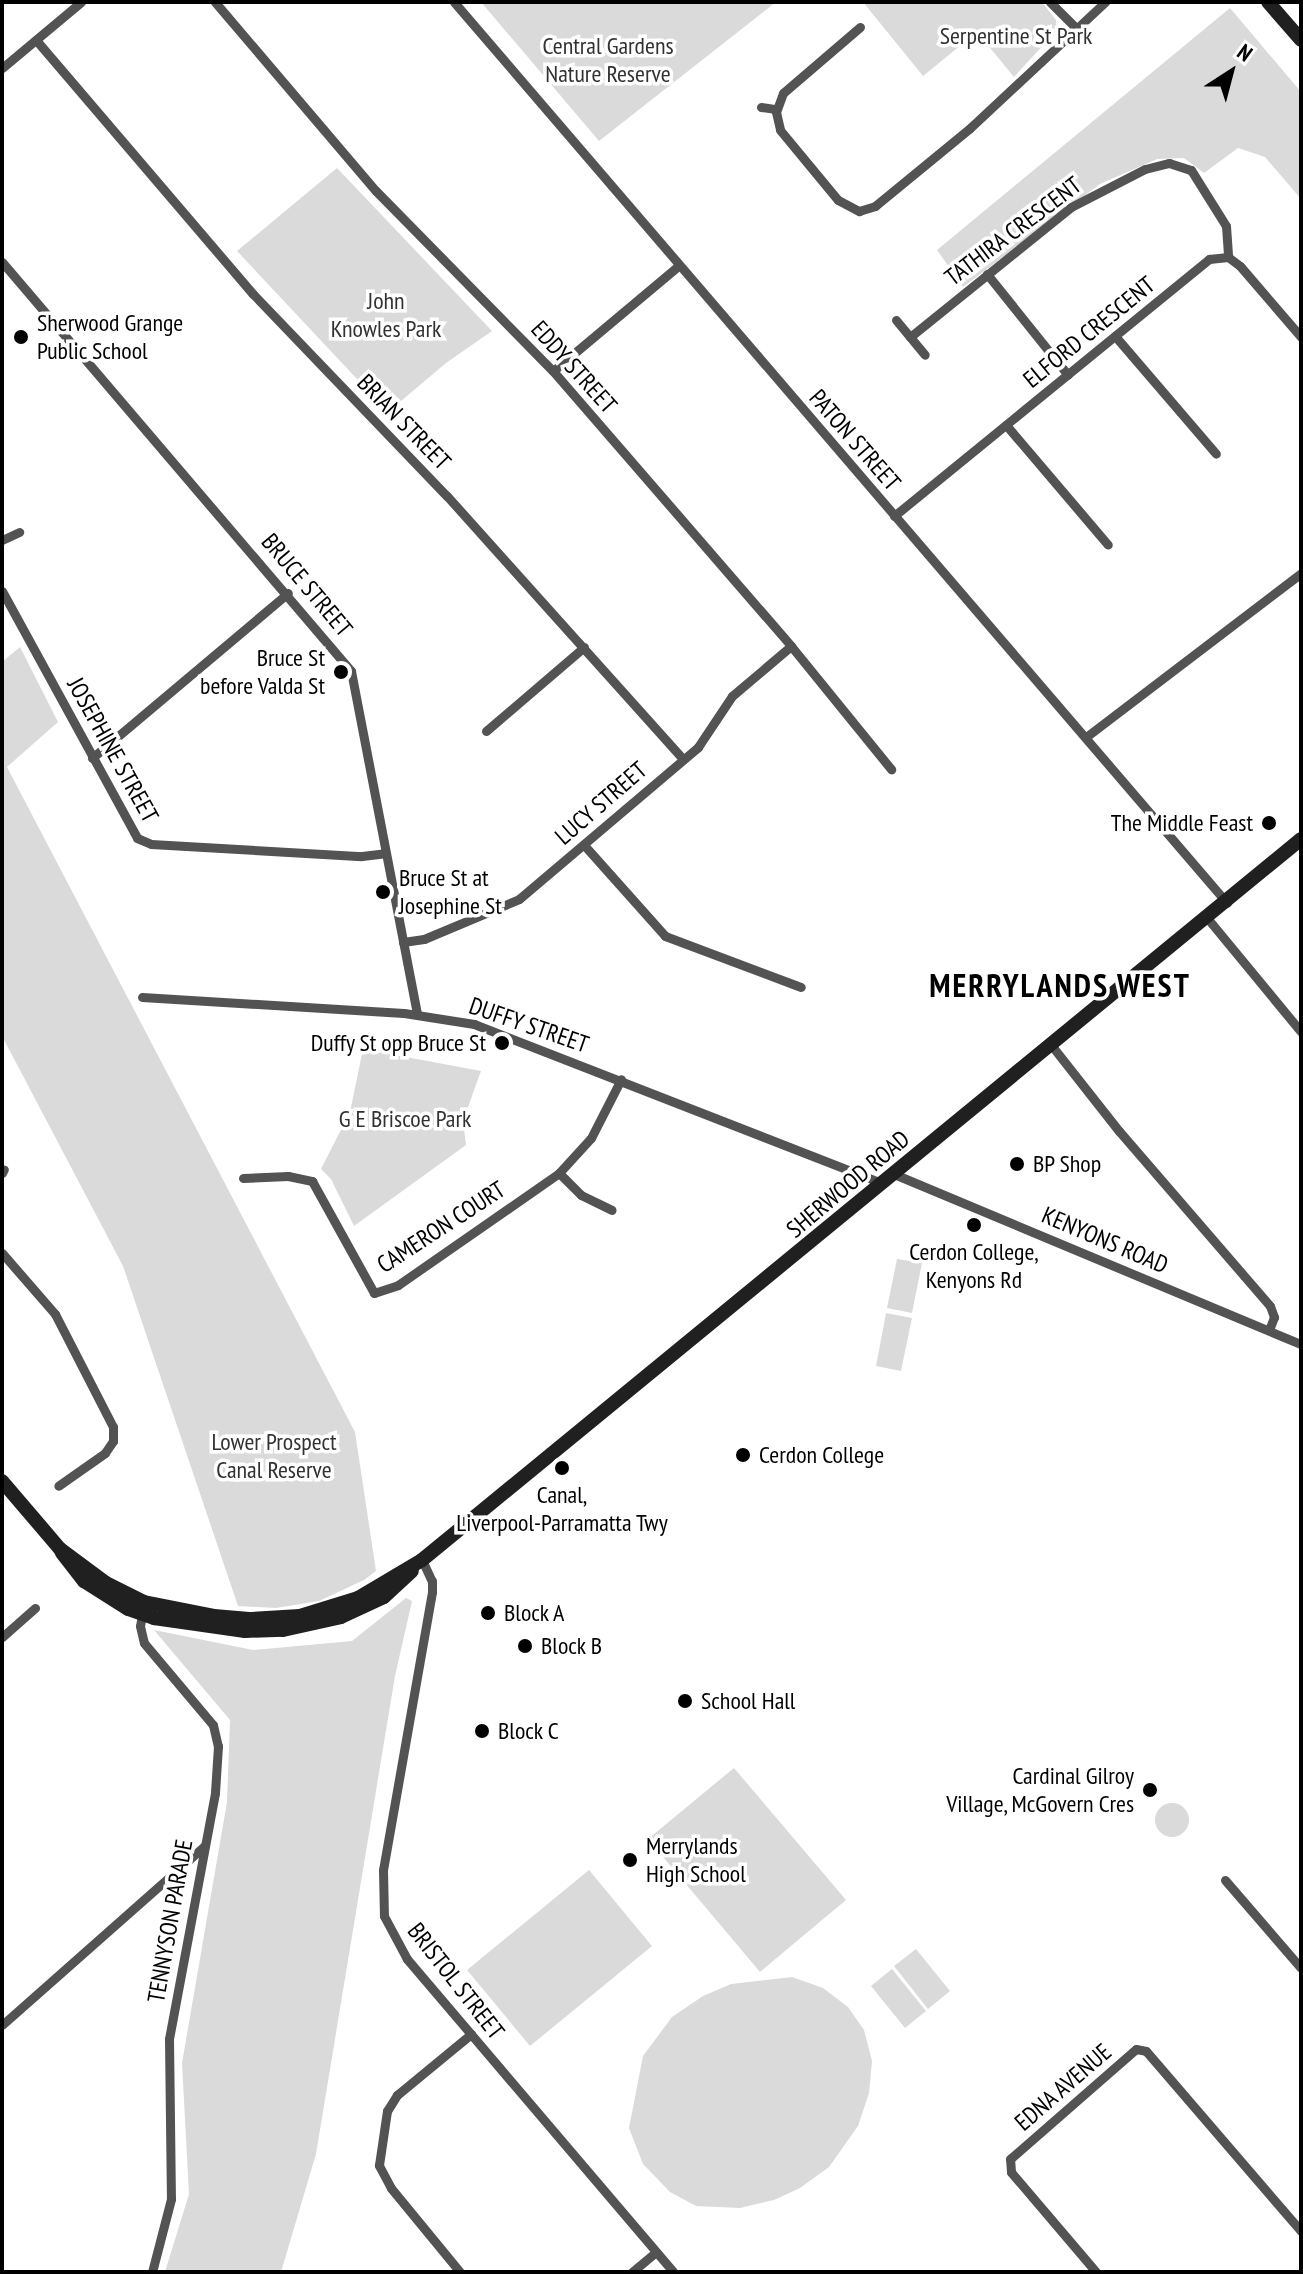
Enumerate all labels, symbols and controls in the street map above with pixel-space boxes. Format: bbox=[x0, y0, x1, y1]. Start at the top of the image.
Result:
park label: Serpentine St Park bbox=[940, 22, 1092, 50]
park label: Central Gardens Nature Reserve bbox=[542, 32, 674, 88]
north arrow bbox=[1191, 32, 1271, 112]
text: N bbox=[1232, 38, 1258, 67]
street label: TATHIRA CRESCENT bbox=[939, 170, 1087, 292]
street label: ELFORD CRESCENT bbox=[1018, 270, 1160, 394]
park label: John Knowles Park bbox=[331, 287, 441, 343]
place label: Sherwood Grange Public School bbox=[37, 309, 183, 365]
street label: EDDY STREET bbox=[525, 315, 623, 419]
marker: Sherwood Grange Public School bbox=[12, 328, 30, 346]
street label: BRIAN STREET bbox=[351, 368, 457, 476]
street label: PATON STREET bbox=[803, 384, 907, 496]
street label: BRUCE STREET bbox=[256, 528, 358, 642]
place label: Bruce St before Valda St bbox=[199, 644, 325, 700]
marker: Bruce St before Valda St bbox=[332, 663, 350, 681]
street label: JOSEPHINE STREET bbox=[61, 673, 165, 827]
street label: LUCY STREET bbox=[549, 755, 653, 851]
place label: The Middle Feast bbox=[1111, 809, 1253, 837]
marker: The Middle Feast bbox=[1260, 814, 1278, 832]
place label: Bruce St at Josephine St bbox=[399, 864, 502, 920]
marker: Bruce St at Josephine St bbox=[374, 883, 392, 901]
district label: MERRYLANDS WEST bbox=[929, 966, 1191, 1004]
street label: DUFFY STREET bbox=[465, 991, 593, 1059]
place label: Duffy St opp Bruce St bbox=[310, 1029, 486, 1057]
marker: Duffy St opp Bruce St bbox=[493, 1034, 511, 1052]
park label: G E Briscoe Park bbox=[339, 1105, 471, 1133]
street label: SHERWOOD ROAD bbox=[781, 1124, 915, 1244]
place label: BP Shop bbox=[1033, 1150, 1102, 1178]
marker: BP Shop bbox=[1008, 1155, 1026, 1173]
street label: CAMERON COURT bbox=[372, 1175, 510, 1279]
street label: KENYONS ROAD bbox=[1038, 1201, 1172, 1279]
marker: Cerdon College, Kenyons Rd bbox=[965, 1216, 983, 1234]
place label: Cerdon College, Kenyons Rd bbox=[909, 1238, 1039, 1294]
park label: Lower Prospect Canal Reserve bbox=[211, 1428, 337, 1484]
place label: Cerdon College bbox=[759, 1441, 884, 1469]
marker: Cerdon College bbox=[734, 1446, 752, 1464]
marker: Canal, Liverpool-Parramatta Twy bbox=[553, 1459, 571, 1477]
place label: Canal, Liverpool-Parramatta Twy bbox=[456, 1481, 668, 1537]
place label: Block A bbox=[504, 1599, 566, 1627]
marker: Block A bbox=[479, 1604, 497, 1622]
place label: Block B bbox=[541, 1632, 603, 1660]
marker: Block B bbox=[516, 1637, 534, 1655]
place label: School Hall bbox=[701, 1687, 795, 1715]
marker: School Hall bbox=[676, 1692, 694, 1710]
place label: Block C bbox=[498, 1717, 559, 1745]
marker: Block C bbox=[473, 1722, 491, 1740]
place label: Cardinal Gilroy Village, McGovern Cres bbox=[945, 1762, 1134, 1818]
marker: Cardinal Gilroy Village, McGovern Cres bbox=[1141, 1781, 1159, 1799]
place label: Merrylands High School bbox=[646, 1832, 746, 1888]
street label: TENNYSON PARADE bbox=[141, 1837, 199, 2005]
marker: Merrylands High School bbox=[621, 1851, 639, 1869]
street label: BRISTOL STREET bbox=[401, 1917, 511, 2045]
street label: EDNA AVENUE bbox=[1008, 2037, 1118, 2137]

